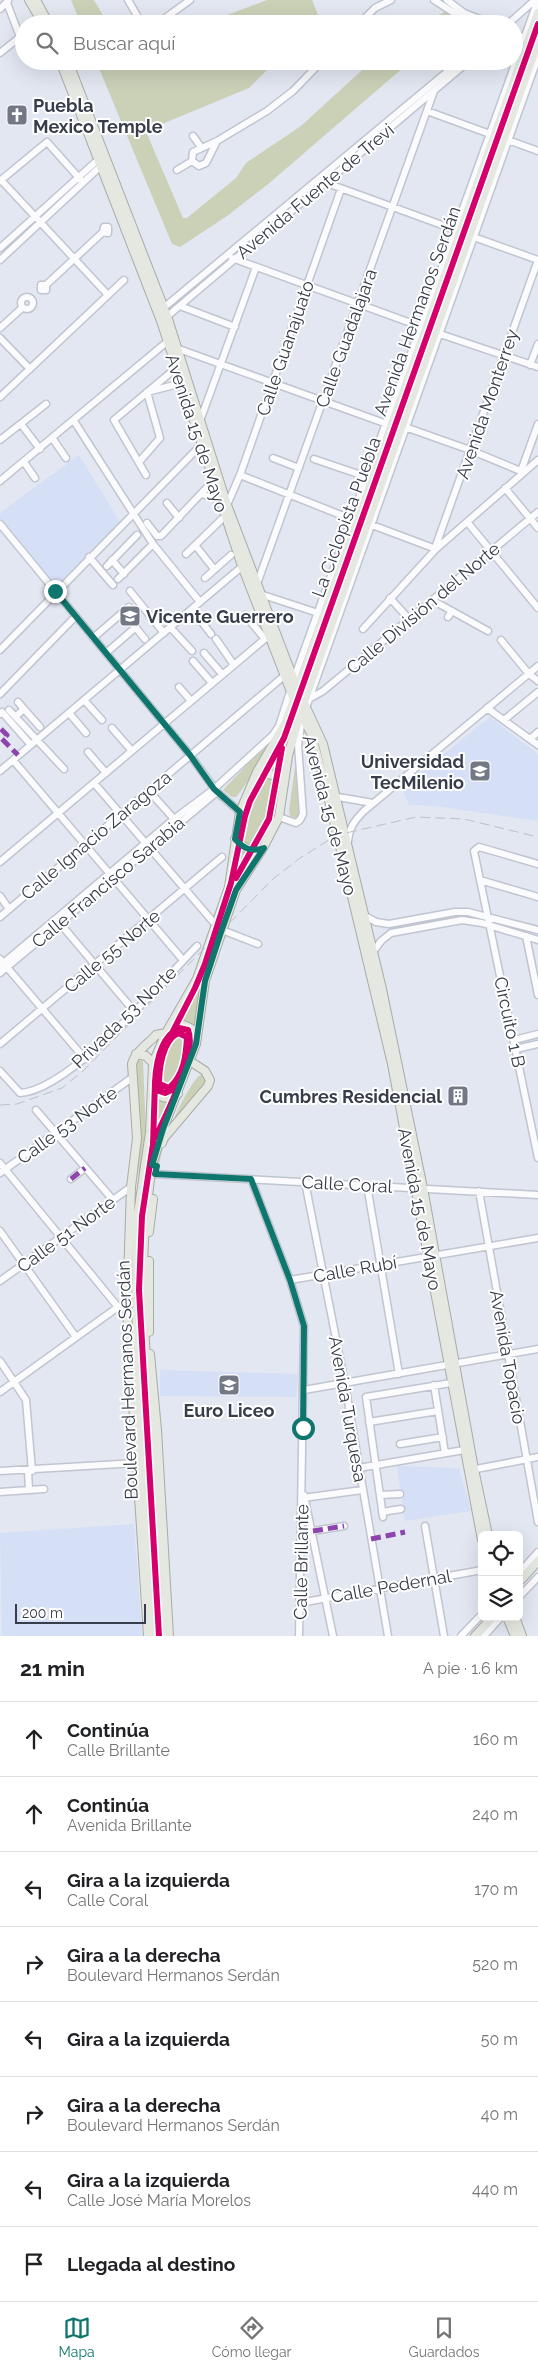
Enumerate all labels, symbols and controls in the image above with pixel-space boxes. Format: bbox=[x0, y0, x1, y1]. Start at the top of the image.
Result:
search box bbox=[15, 15, 523, 70]
icon: search bbox=[33, 29, 61, 57]
text: Buscar aquí bbox=[73, 32, 175, 54]
place label: Puebla Mexico Temple bbox=[33, 95, 163, 137]
church icon: Puebla Mexico Temple bbox=[5, 103, 29, 127]
street label: Avenida Fuente de Trevi bbox=[232, 119, 398, 263]
street label: Avenida Hermanos Serdán bbox=[369, 203, 465, 419]
street label: Calle Guadalajara bbox=[311, 266, 381, 410]
street label: Calle Guanajuato bbox=[252, 277, 318, 418]
street label: Avenida Monterrey bbox=[452, 326, 523, 482]
street label: Avenida 15 de Mayo bbox=[161, 351, 233, 515]
street label: La Ciclopista Puebla bbox=[307, 434, 385, 600]
street label: Calle División del Norte bbox=[342, 537, 504, 678]
route end bbox=[44, 580, 67, 603]
school or university icon: Vicente Guerrero bbox=[118, 604, 142, 628]
place label: Vicente Guerrero bbox=[146, 606, 294, 627]
street label: Avenida 15 de Mayo bbox=[298, 732, 362, 898]
place label: Universidad TecMilenio bbox=[361, 751, 464, 793]
school or university icon: Universidad TecMilenio bbox=[468, 759, 492, 783]
street label: Calle Ignacio Zaragoza bbox=[17, 766, 175, 904]
street label: Calle Francisco Sarabia bbox=[27, 812, 189, 952]
street label: Calle 55 Norte bbox=[60, 905, 164, 997]
street label: Privada 53 Norte bbox=[67, 961, 181, 1072]
street label: Circuito 1 B bbox=[490, 975, 530, 1069]
street label: Calle 53 Norte bbox=[13, 1081, 121, 1168]
building icon: Cumbres Residencial bbox=[446, 1084, 470, 1108]
place label: Cumbres Residencial bbox=[260, 1086, 442, 1107]
street label: Avenida 15 de Mayo bbox=[394, 1126, 446, 1292]
street label: Calle Coral bbox=[301, 1171, 393, 1197]
street label: Calle 51 Norte bbox=[13, 1191, 120, 1277]
street label: Calle Rubí bbox=[312, 1251, 398, 1287]
street label: Boulevard Hermanos Serdán bbox=[112, 1260, 142, 1500]
street label: Avenida Topacio bbox=[486, 1288, 530, 1426]
street label: Avenida Turquesa bbox=[325, 1334, 371, 1484]
school or university icon: Euro Liceo bbox=[217, 1373, 241, 1397]
place label: Euro Liceo bbox=[184, 1400, 274, 1421]
route start bbox=[292, 1417, 315, 1440]
street label: Calle Brillante bbox=[289, 1504, 313, 1620]
map controls bbox=[478, 1531, 523, 1621]
button: locate bbox=[478, 1531, 523, 1576]
street label: Calle Pedernal bbox=[329, 1565, 453, 1607]
button: layers bbox=[478, 1576, 523, 1621]
scale bar bbox=[15, 1601, 146, 1624]
text: 200 m bbox=[22, 1605, 63, 1621]
text: 21 min bbox=[20, 1656, 85, 1681]
text: A pie · 1.6 km bbox=[423, 1659, 518, 1678]
text: Continúa bbox=[67, 1719, 149, 1741]
icon: ahead bbox=[20, 1725, 48, 1753]
text: 160 m bbox=[473, 1730, 518, 1749]
text: Calle Brillante bbox=[67, 1741, 170, 1760]
text: Continúa bbox=[67, 1794, 149, 1816]
icon: ahead bbox=[20, 1800, 48, 1828]
text: 240 m bbox=[472, 1805, 518, 1824]
text: Avenida Brillante bbox=[67, 1816, 192, 1835]
text: Gira a la izquierda bbox=[67, 1869, 230, 1891]
icon: left bbox=[20, 1875, 48, 1903]
text: 170 m bbox=[474, 1880, 518, 1899]
text: Calle Coral bbox=[67, 1891, 148, 1910]
text: Gira a la derecha bbox=[67, 1944, 221, 1966]
icon: right bbox=[20, 1950, 48, 1978]
text: 520 m bbox=[472, 1955, 518, 1974]
text: Boulevard Hermanos Serdán bbox=[67, 1966, 280, 1985]
icon: left bbox=[20, 2025, 48, 2053]
text: Gira a la izquierda bbox=[67, 2028, 230, 2050]
text: 50 m bbox=[481, 2030, 518, 2049]
text: Gira a la derecha bbox=[67, 2094, 221, 2116]
icon: right bbox=[20, 2100, 48, 2128]
text: 40 m bbox=[481, 2105, 518, 2124]
text: Boulevard Hermanos Serdán bbox=[67, 2116, 280, 2135]
text: Gira a la izquierda bbox=[67, 2169, 230, 2191]
icon: left bbox=[20, 2175, 48, 2203]
text: 440 m bbox=[472, 2180, 518, 2199]
text: Calle José María Morelos bbox=[67, 2191, 251, 2210]
icon: arrive bbox=[20, 2250, 48, 2278]
text: Llegada al destino bbox=[67, 2253, 235, 2275]
tab: Mapa bbox=[59, 2314, 95, 2360]
tab: Cómo llegar bbox=[212, 2314, 292, 2360]
tab: Guardados bbox=[409, 2314, 479, 2360]

